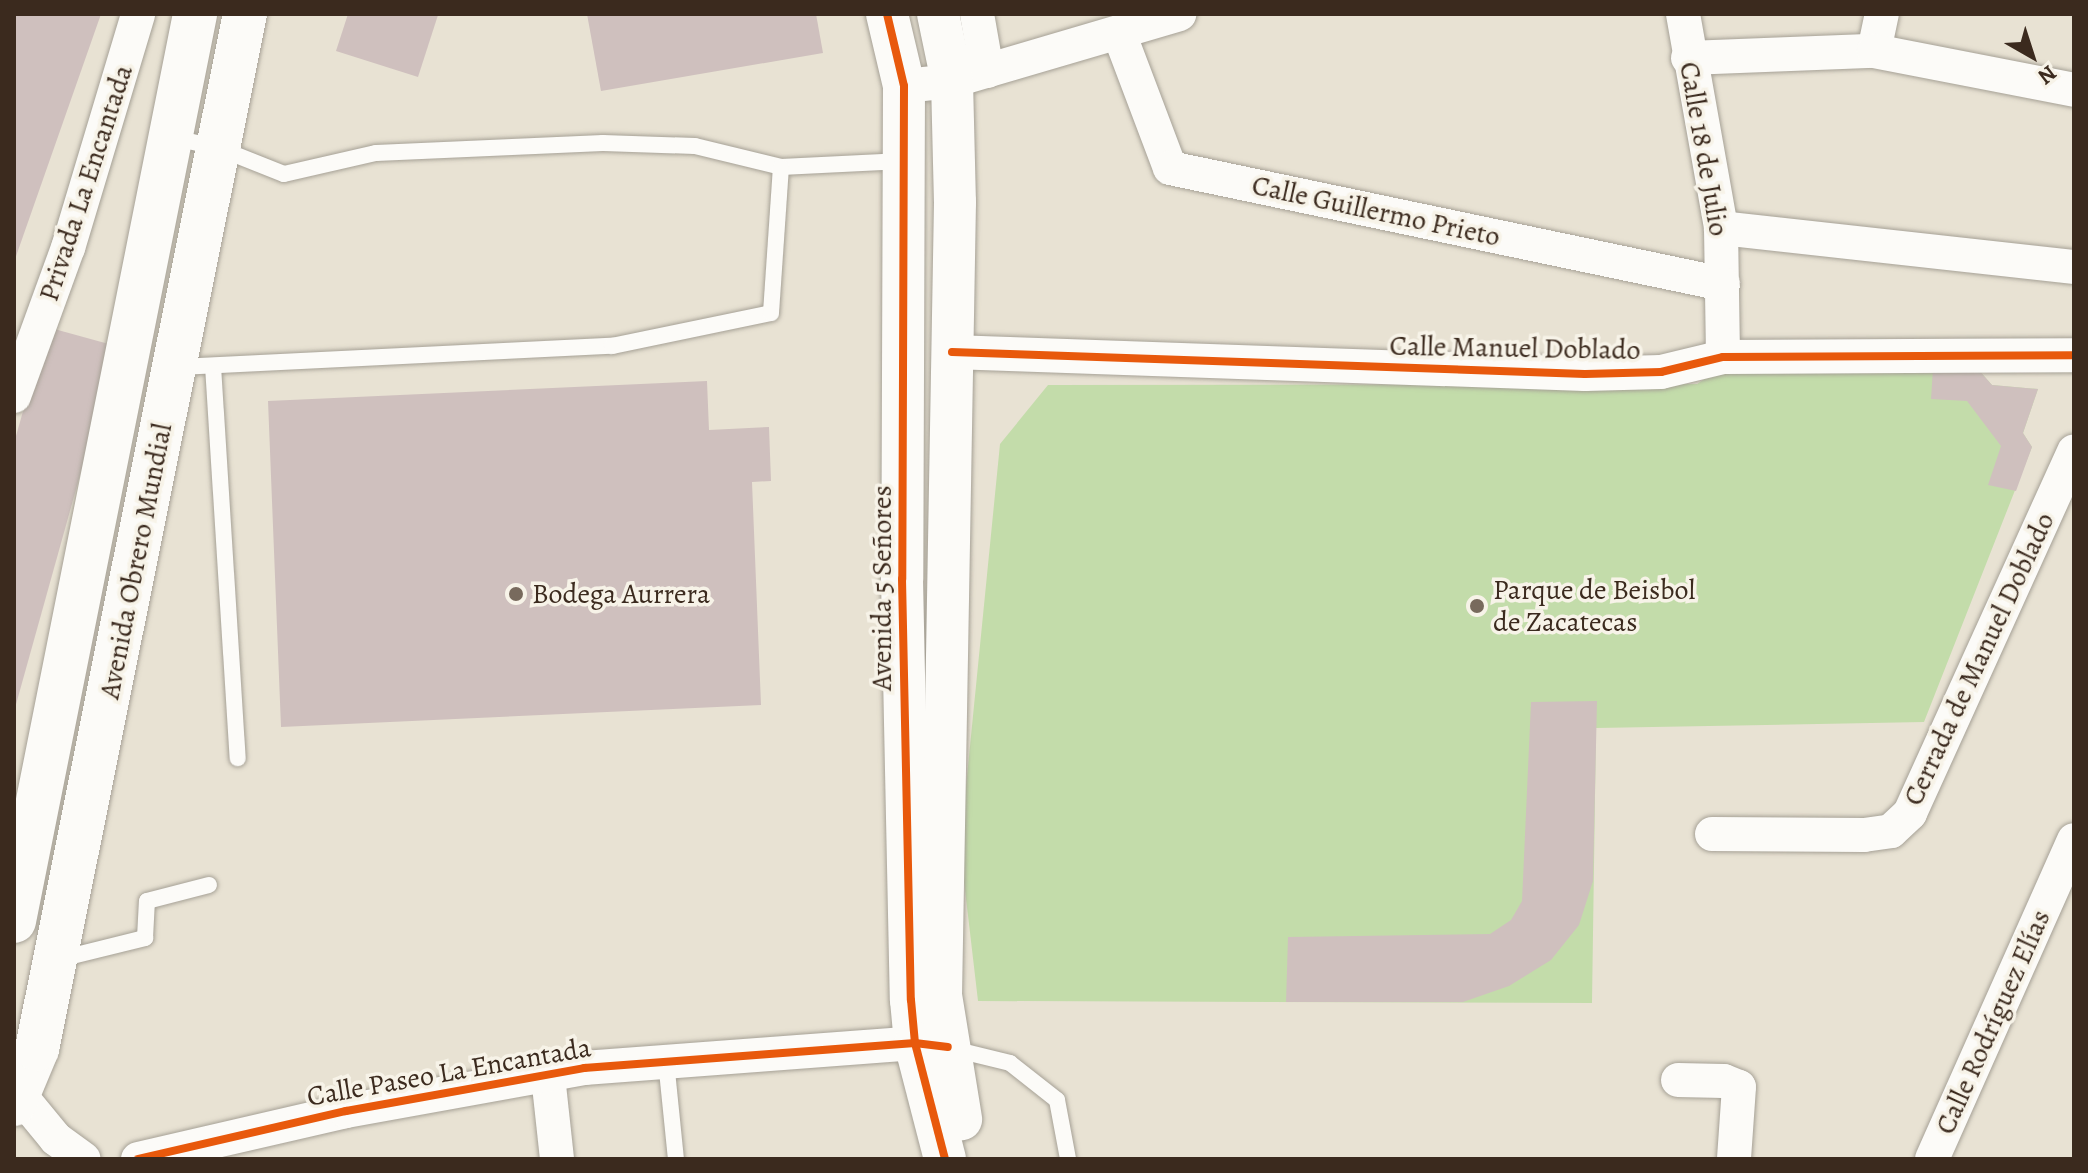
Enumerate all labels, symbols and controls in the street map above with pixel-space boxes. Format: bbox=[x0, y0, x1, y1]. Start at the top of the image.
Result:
north arrow bbox=[1992, 16, 2072, 96]
text: N bbox=[2031, 58, 2063, 91]
street label: Calle 18 de Julio bbox=[1672, 59, 1736, 239]
street label: Privada La Encantada bbox=[32, 61, 140, 305]
street label: Calle Guillermo Prieto bbox=[1249, 168, 1503, 254]
street label: Calle Manuel Doblado bbox=[1389, 329, 1641, 367]
street label: Avenida Obrero Mundial bbox=[93, 420, 179, 702]
street label: Avenida 5 Señores bbox=[865, 485, 899, 691]
street label: Cerrada de Manuel Doblado bbox=[1896, 507, 2062, 811]
place label: Parque de Beisbol de Zacatecas bbox=[1493, 573, 1695, 639]
place label: Bodega Aurrera bbox=[532, 577, 710, 611]
marker: Bodega Aurrera bbox=[507, 585, 525, 603]
marker: Parque de Beisbol de Zacatecas bbox=[1468, 597, 1486, 615]
street label: Calle Rodríguez Elías bbox=[1928, 905, 2058, 1139]
street label: Calle Paseo La Encantada bbox=[304, 1030, 594, 1114]

